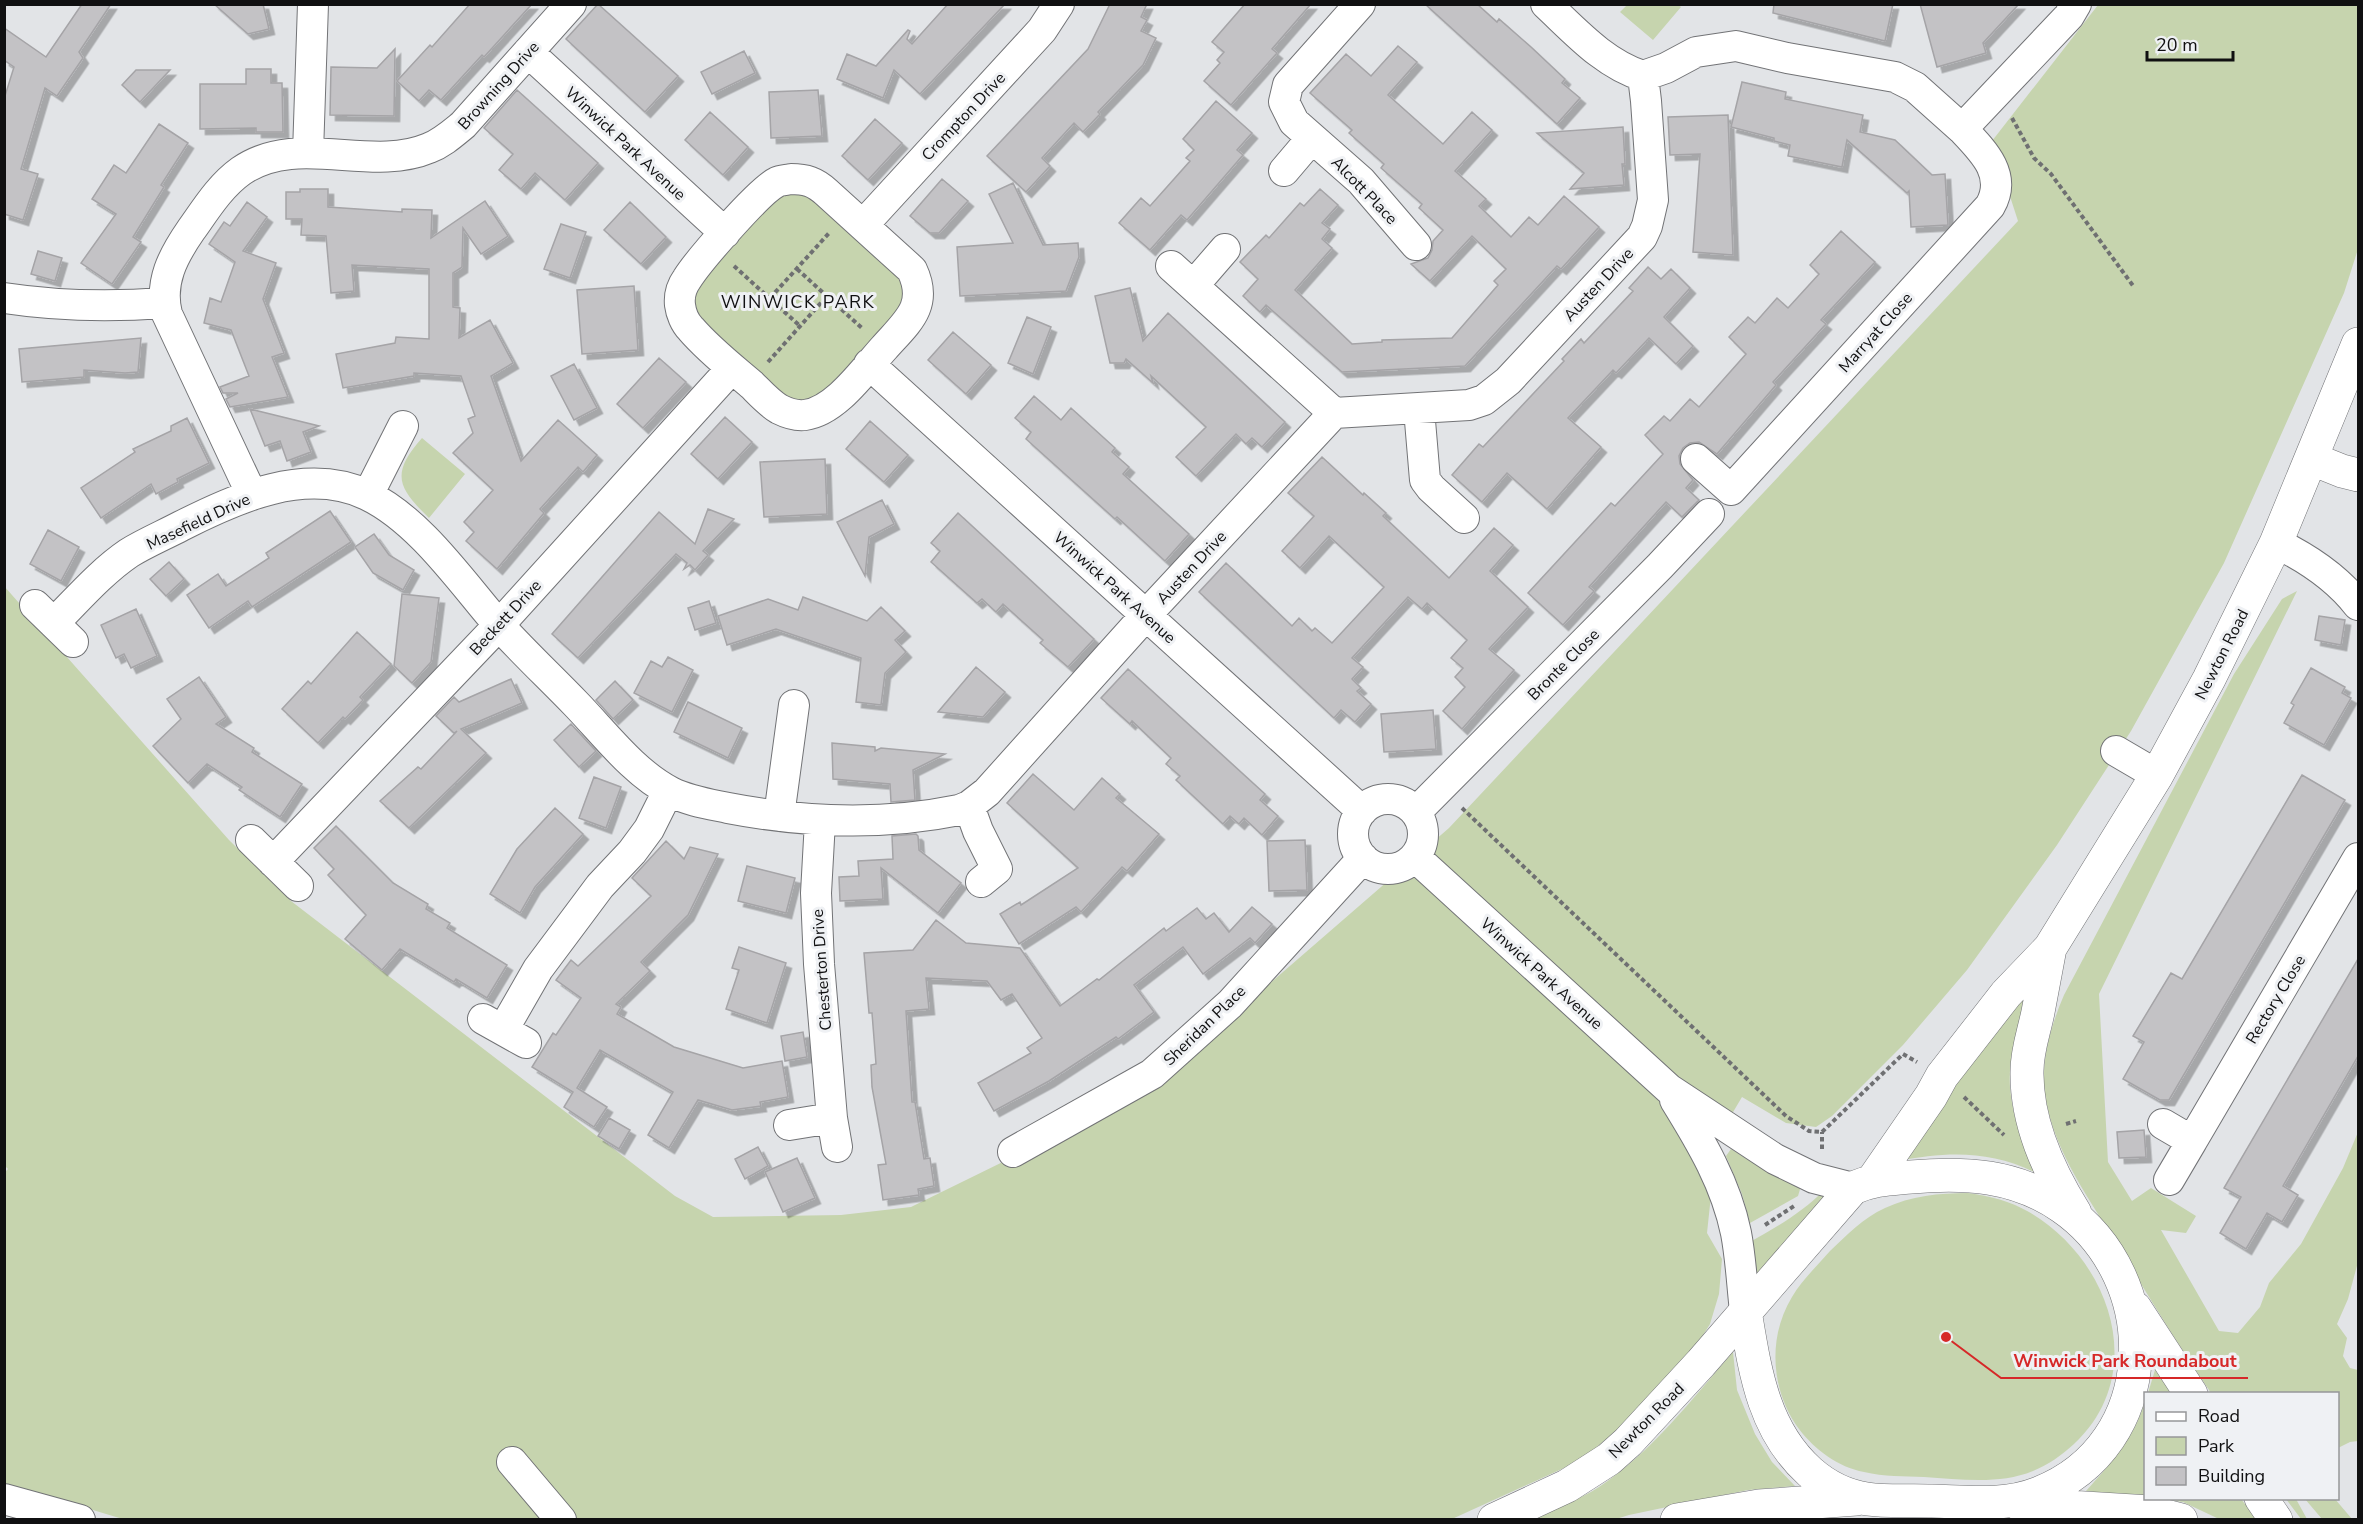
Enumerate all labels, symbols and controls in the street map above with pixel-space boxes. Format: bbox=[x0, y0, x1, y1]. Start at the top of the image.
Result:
scale bar bbox=[2147, 24, 2232, 62]
text: 20 m bbox=[2156, 33, 2198, 57]
street label: Browning Drive bbox=[453, 37, 544, 135]
street label: Crompton Drive bbox=[917, 68, 1011, 166]
street label: Winwick Park Avenue bbox=[560, 82, 690, 205]
street label: Alcott Place bbox=[1326, 152, 1402, 229]
street label: Austen Drive bbox=[1559, 243, 1639, 326]
street label: Marryat Close bbox=[1834, 288, 1918, 378]
district label: WINWICK PARK bbox=[721, 290, 875, 314]
street label: Masefield Drive bbox=[143, 488, 254, 556]
street label: Austen Drive bbox=[1152, 526, 1232, 609]
street label: Winwick Park Avenue bbox=[1048, 527, 1180, 649]
street label: Beckett Drive bbox=[465, 575, 547, 660]
street label: Newton Road bbox=[2190, 605, 2254, 703]
street label: Bronte Close bbox=[1523, 624, 1604, 705]
street label: Chesterton Drive bbox=[807, 908, 837, 1031]
street label: Winwick Park Avenue bbox=[1475, 913, 1607, 1035]
street label: Rectory Close bbox=[2241, 951, 2311, 1048]
street label: Sheridan Place bbox=[1159, 981, 1251, 1071]
callout: Winwick Park Roundabout bbox=[2001, 1342, 2248, 1378]
text: Winwick Park Roundabout bbox=[2013, 1349, 2237, 1373]
street label: Newton Road bbox=[1604, 1378, 1689, 1463]
legend bbox=[2144, 1392, 2339, 1500]
text: Road bbox=[2198, 1404, 2240, 1428]
text: Park bbox=[2198, 1434, 2235, 1458]
text: Building bbox=[2198, 1464, 2265, 1488]

